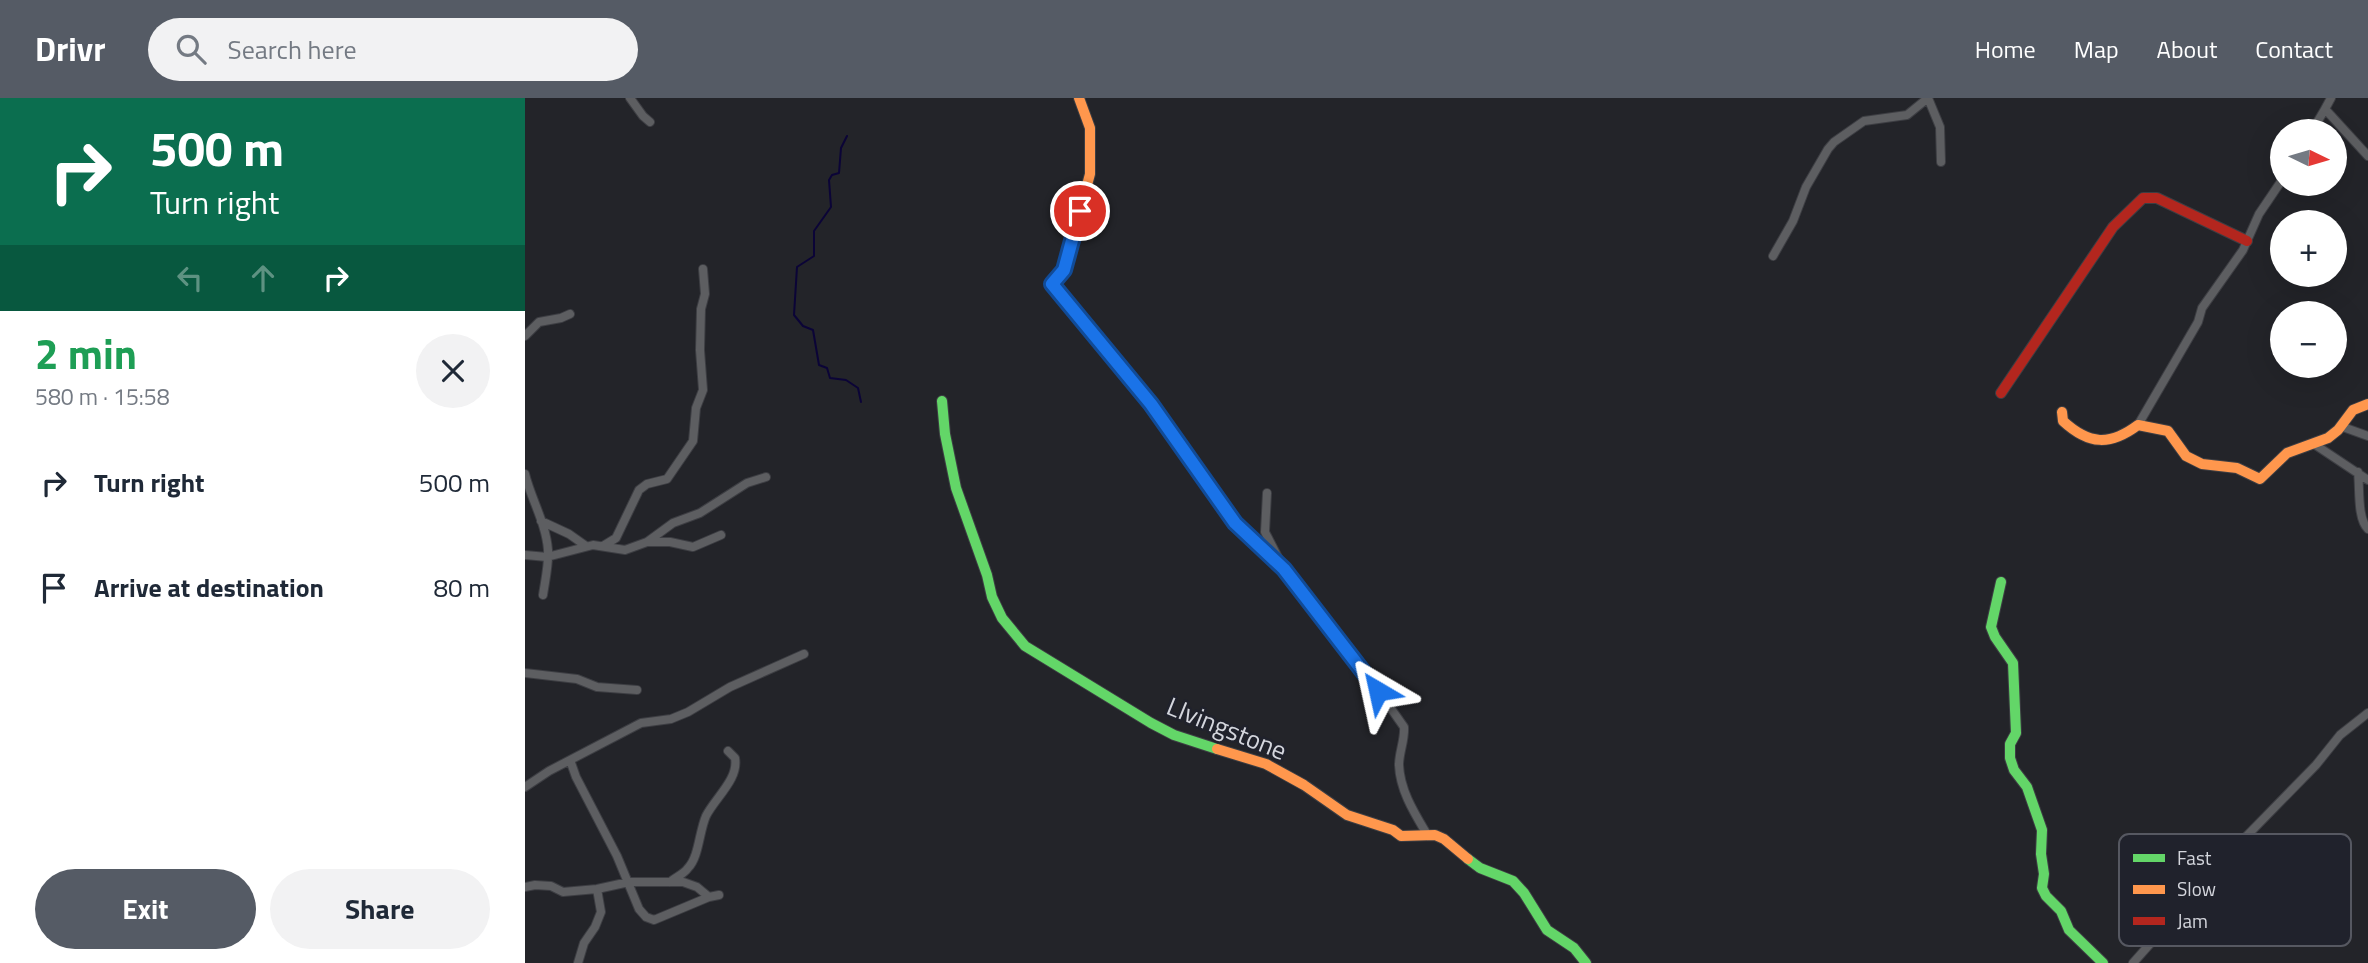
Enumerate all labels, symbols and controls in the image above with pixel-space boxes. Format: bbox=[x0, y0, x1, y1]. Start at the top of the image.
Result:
search box bbox=[148, 18, 638, 81]
text: Drivr bbox=[35, 24, 106, 74]
icon: search bbox=[172, 30, 210, 68]
text: Search here bbox=[228, 30, 357, 69]
text: Home bbox=[1975, 31, 2036, 67]
text: Map bbox=[2074, 31, 2119, 67]
text: About bbox=[2157, 31, 2217, 67]
text: Contact bbox=[2255, 31, 2333, 67]
text: 500 m bbox=[150, 110, 284, 185]
north arrow bbox=[2270, 119, 2347, 196]
map controls bbox=[2270, 119, 2347, 378]
icon: right bbox=[35, 126, 126, 217]
text: Turn right bbox=[150, 178, 279, 226]
pin bbox=[1050, 181, 1110, 241]
icon: arrive bbox=[1061, 192, 1099, 230]
button: + bbox=[2270, 210, 2347, 287]
icon: left bbox=[171, 259, 209, 297]
icon: ahead bbox=[244, 259, 282, 297]
icon: right bbox=[317, 259, 355, 297]
button: − bbox=[2270, 301, 2347, 378]
text: 2 min bbox=[35, 321, 137, 385]
button: close bbox=[416, 334, 490, 408]
text: 580 m · 15:58 bbox=[35, 379, 170, 414]
text: Turn right bbox=[94, 463, 205, 502]
text: 500 m bbox=[419, 463, 490, 502]
icon: right bbox=[35, 464, 73, 502]
text: Arrive at destination bbox=[94, 568, 324, 607]
text: 80 m bbox=[433, 568, 490, 607]
icon: arrive bbox=[35, 569, 73, 607]
position arrow bbox=[1341, 654, 1415, 728]
street label: LIvingstone bbox=[1161, 686, 1293, 770]
legend bbox=[2119, 834, 2351, 946]
text: Fast bbox=[2177, 843, 2212, 872]
button: Exit bbox=[35, 869, 256, 949]
button: Share bbox=[270, 869, 490, 949]
text: Slow bbox=[2177, 874, 2216, 903]
text: Jam bbox=[2177, 906, 2208, 935]

